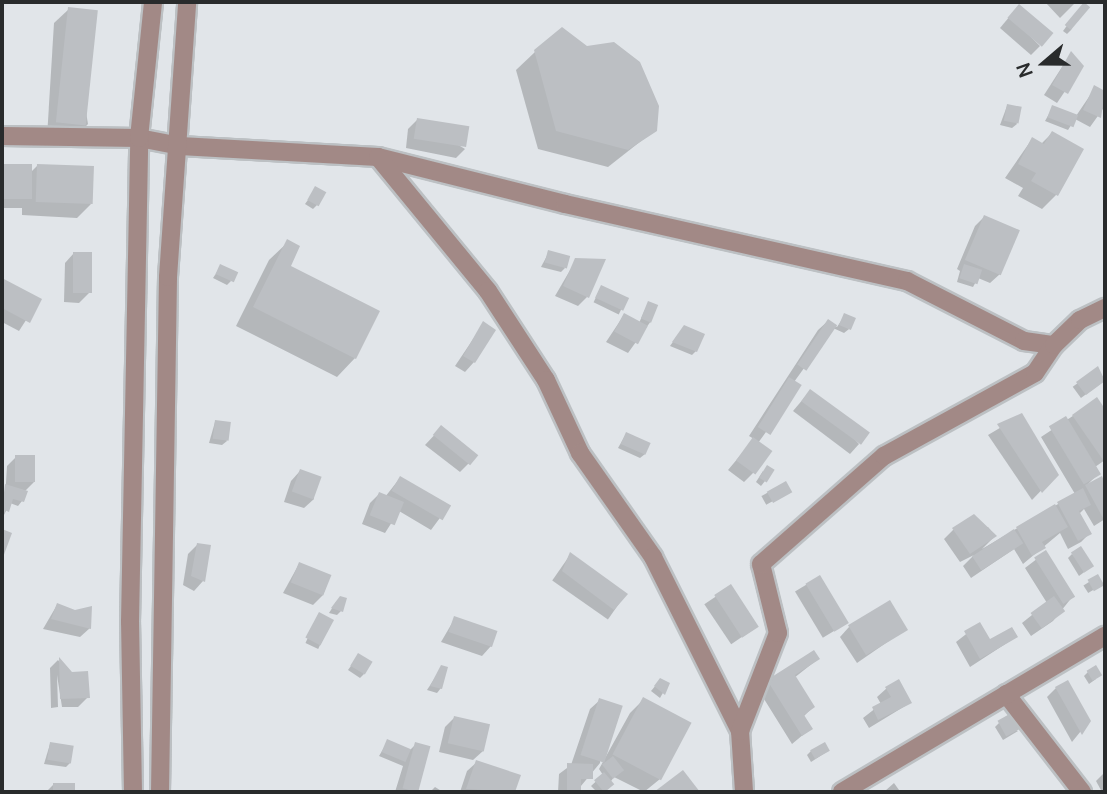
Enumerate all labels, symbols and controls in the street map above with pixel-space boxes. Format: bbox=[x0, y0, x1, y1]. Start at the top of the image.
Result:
north arrow bbox=[1009, 28, 1079, 98]
text: N bbox=[1010, 59, 1039, 81]

